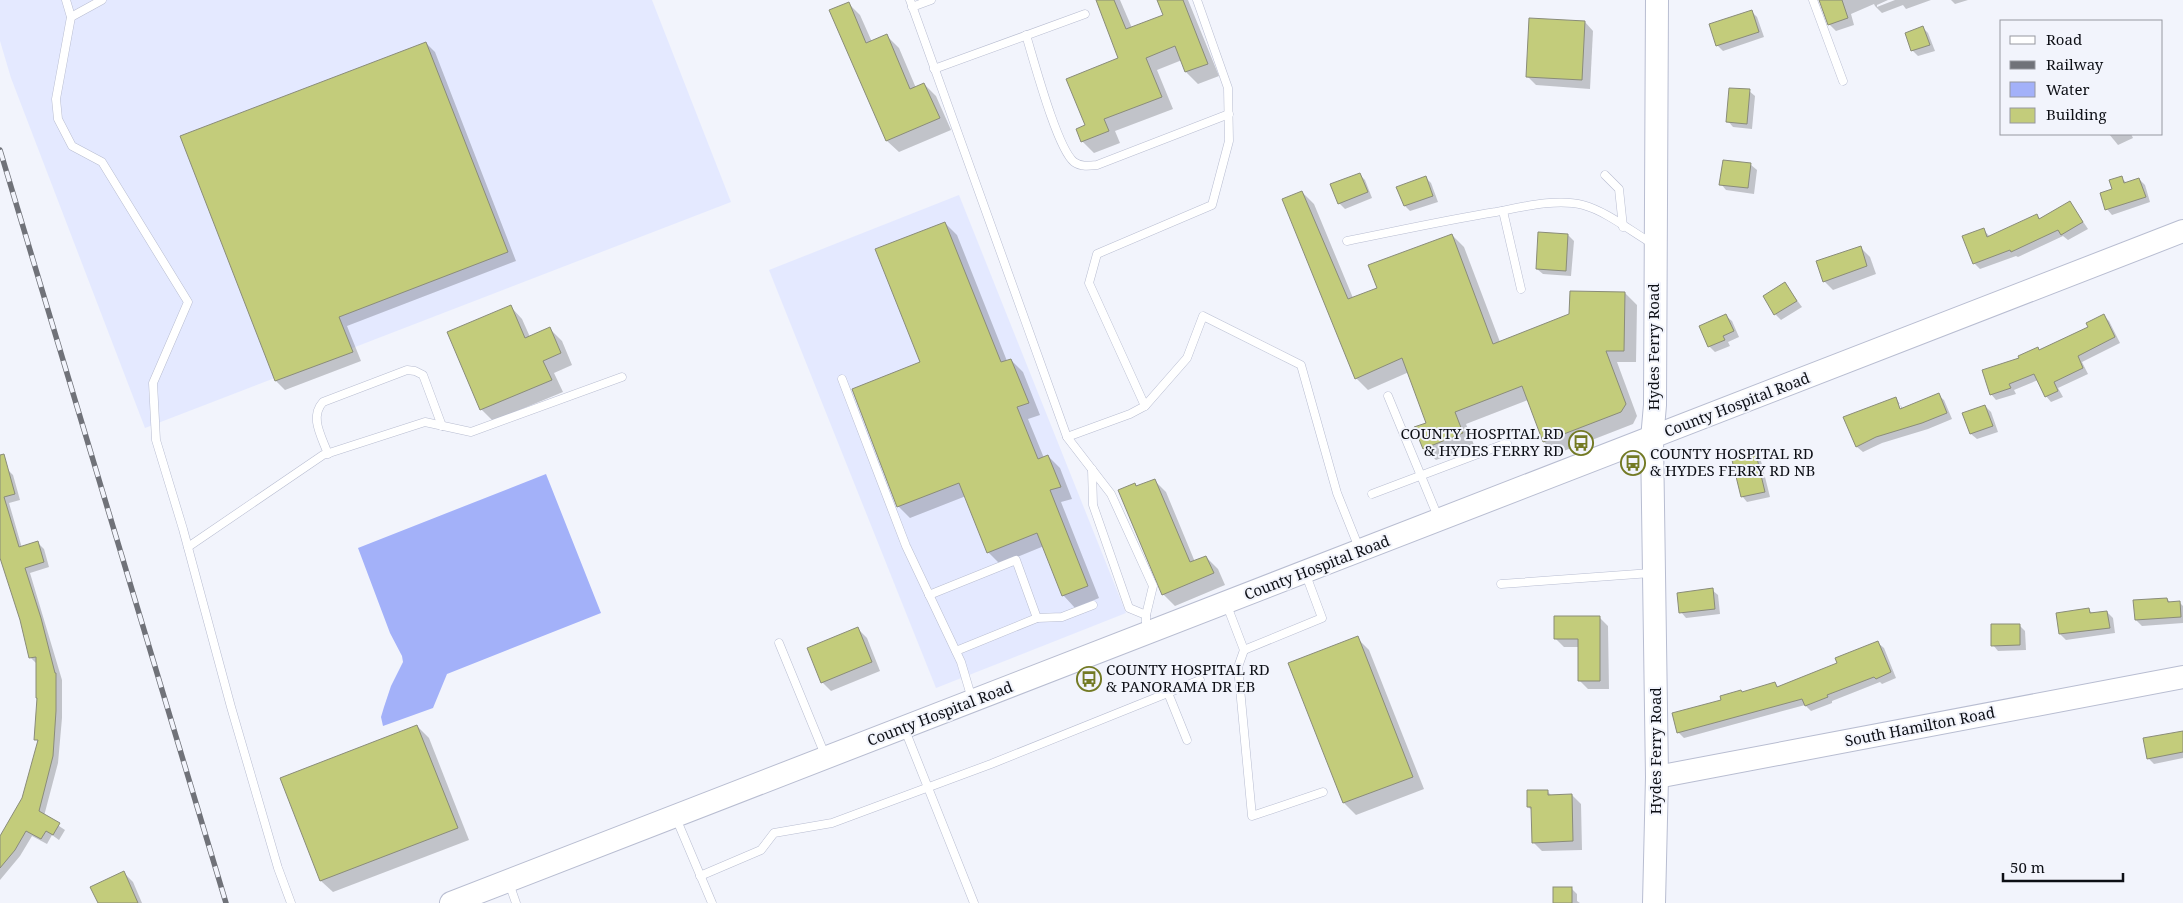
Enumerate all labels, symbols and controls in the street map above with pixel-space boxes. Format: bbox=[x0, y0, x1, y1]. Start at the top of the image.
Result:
legend bbox=[2000, 20, 2163, 135]
text: Road bbox=[2046, 29, 2082, 49]
text: Railway bbox=[2046, 54, 2104, 74]
text: Water bbox=[2046, 79, 2089, 99]
text: Building bbox=[2046, 104, 2107, 124]
street label: Hydes Ferry Road bbox=[1643, 283, 1663, 411]
street label: County Hospital Road bbox=[1661, 367, 1812, 441]
place label: COUNTY HOSPITAL RD & HYDES FERRY RD bbox=[1400, 423, 1564, 460]
bus stop icon: COUNTY HOSPITAL RD & HYDES FERRY RD bbox=[1568, 430, 1594, 456]
place label: COUNTY HOSPITAL RD & HYDES FERRY RD NB bbox=[1650, 443, 1815, 480]
bus stop icon: COUNTY HOSPITAL RD & HYDES FERRY RD NB bbox=[1620, 450, 1646, 476]
street label: County Hospital Road bbox=[1241, 530, 1392, 604]
place label: COUNTY HOSPITAL RD & PANORAMA DR EB bbox=[1106, 659, 1270, 696]
bus stop icon: COUNTY HOSPITAL RD & PANORAMA DR EB bbox=[1076, 666, 1102, 692]
street label: County Hospital Road bbox=[864, 676, 1015, 750]
street label: Hydes Ferry Road bbox=[1645, 687, 1665, 815]
street label: South Hamilton Road bbox=[1843, 702, 1997, 750]
scale bar bbox=[2003, 850, 2123, 882]
text: 50 m bbox=[2010, 857, 2045, 877]

